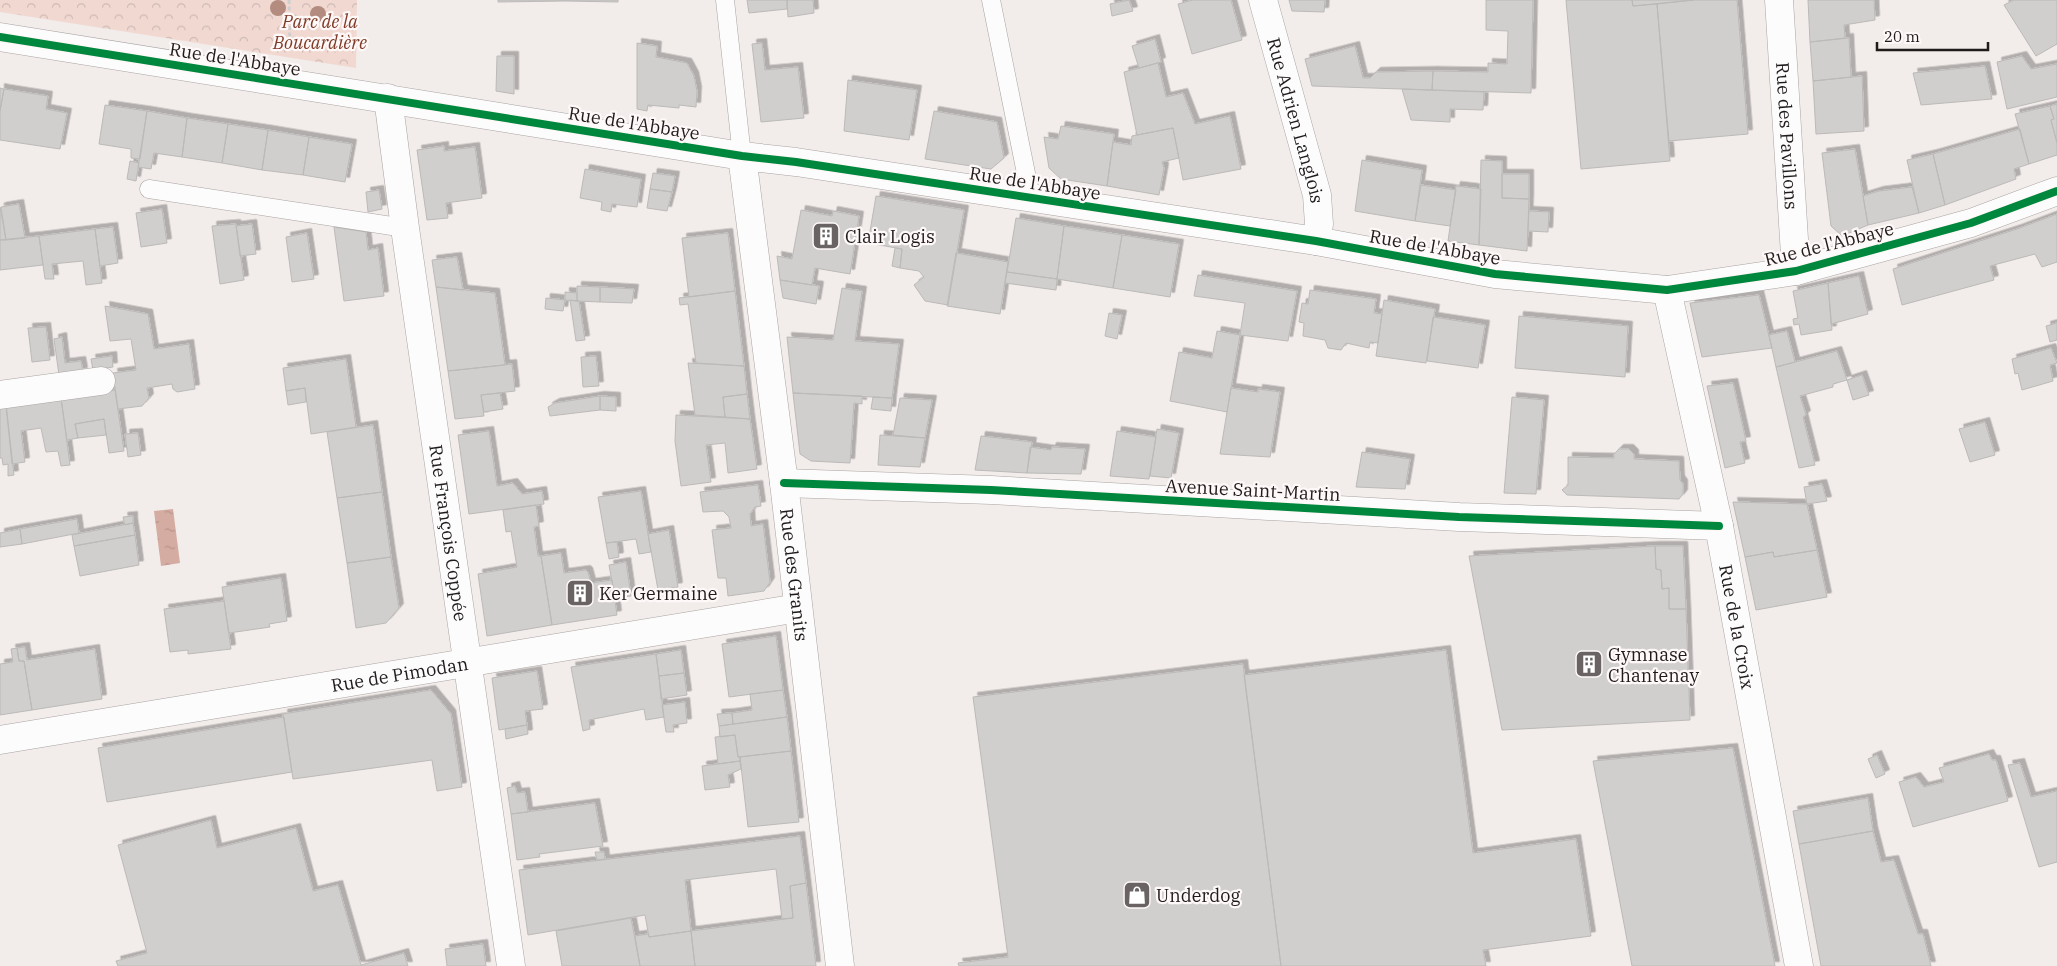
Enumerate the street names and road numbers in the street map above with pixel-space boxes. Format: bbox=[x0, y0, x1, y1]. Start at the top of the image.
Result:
street label: Rue Adrien Langlois bbox=[1262, 35, 1329, 204]
street label: Rue de l'Abbaye bbox=[168, 37, 302, 81]
street label: Rue des Pavillons bbox=[1771, 61, 1804, 210]
street label: Rue de l'Abbaye bbox=[567, 101, 701, 145]
street label: Rue de l'Abbaye bbox=[968, 161, 1102, 205]
street label: Rue de l'Abbaye bbox=[1762, 217, 1896, 271]
street label: Rue de l'Abbaye bbox=[1368, 224, 1502, 270]
street label: Rue François Coppée bbox=[425, 443, 473, 623]
street label: Avenue Saint-Martin bbox=[1165, 474, 1341, 506]
street label: Rue des Granits bbox=[776, 507, 814, 642]
street label: Rue de la Croix bbox=[1715, 562, 1760, 691]
street label: Rue de Pimodan bbox=[329, 651, 470, 697]

